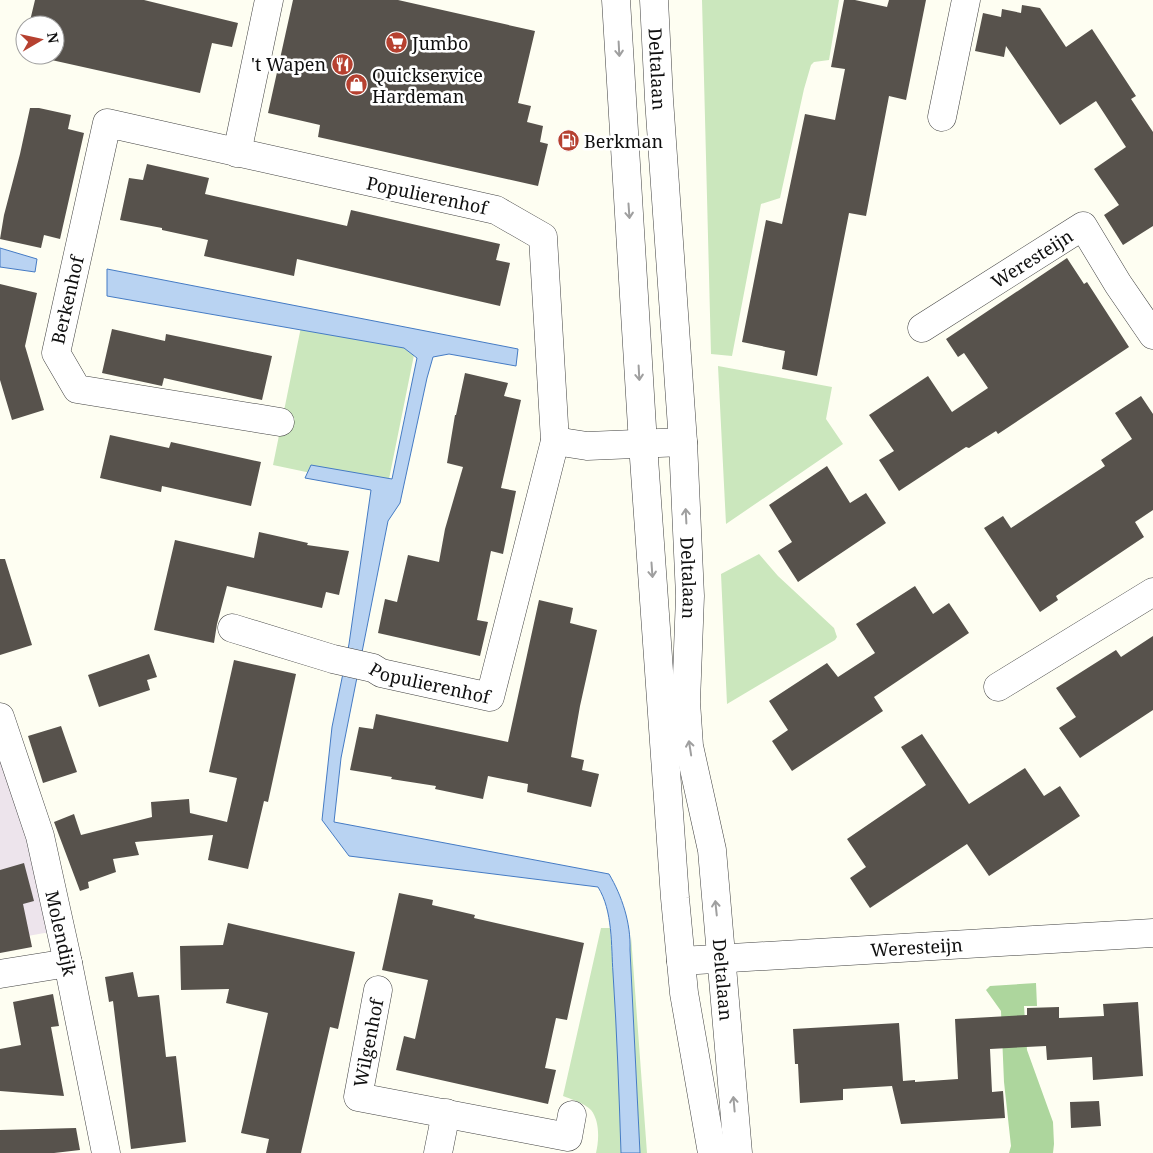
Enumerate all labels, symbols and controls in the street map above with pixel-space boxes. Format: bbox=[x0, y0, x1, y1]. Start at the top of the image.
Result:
north arrow bbox=[15, 15, 65, 65]
street label: Deltalaan bbox=[643, 27, 672, 111]
text: N bbox=[43, 31, 64, 45]
supermarket icon: Jumbo bbox=[384, 31, 408, 55]
place label: Jumbo bbox=[411, 31, 468, 55]
one-way arrow bbox=[614, 40, 623, 56]
place label: 't Wapen bbox=[251, 52, 326, 76]
restaurant icon: 't Wapen bbox=[330, 52, 354, 76]
place label: Quickservice Hardeman bbox=[372, 63, 483, 108]
shop icon: Quickservice Hardeman bbox=[344, 73, 368, 97]
fuel station icon: Berkman bbox=[556, 129, 580, 153]
place label: Berkman bbox=[584, 129, 664, 153]
street label: Populierenhof bbox=[364, 170, 491, 220]
one-way arrow bbox=[624, 203, 634, 219]
street label: Weresteijn bbox=[986, 223, 1078, 293]
street label: Berkenhof bbox=[45, 252, 89, 346]
one-way arrow bbox=[634, 365, 643, 381]
one-way arrow bbox=[682, 508, 691, 524]
street label: Deltalaan bbox=[675, 536, 702, 620]
one-way arrow bbox=[647, 562, 657, 578]
street label: Populierenhof bbox=[365, 657, 494, 709]
one-way arrow bbox=[685, 740, 695, 756]
street label: Molendijk bbox=[40, 888, 82, 978]
one-way arrow bbox=[711, 900, 721, 916]
street label: Weresteijn bbox=[870, 932, 964, 962]
street label: Deltalaan bbox=[708, 938, 739, 1022]
street label: Wilgenhof bbox=[348, 995, 389, 1089]
one-way arrow bbox=[729, 1097, 739, 1113]

